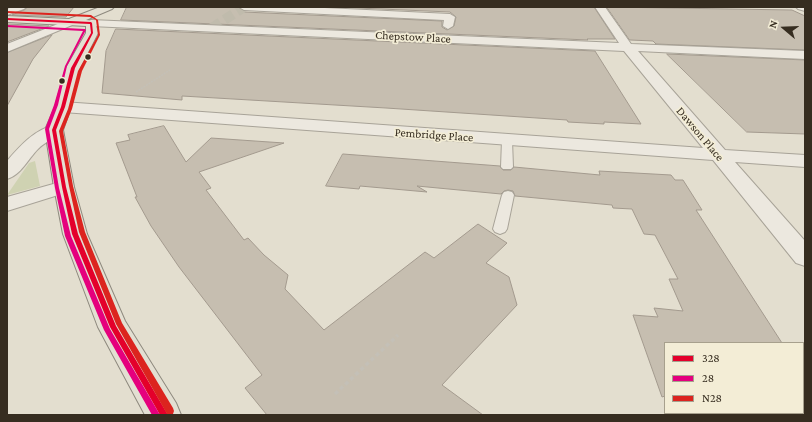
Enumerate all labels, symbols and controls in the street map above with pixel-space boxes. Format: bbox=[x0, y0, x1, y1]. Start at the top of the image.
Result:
north arrow bbox=[764, 8, 804, 48]
text: N bbox=[766, 19, 780, 30]
street label: Chepstow Place bbox=[375, 28, 451, 46]
unlabelled marker bbox=[83, 52, 93, 62]
unlabelled marker bbox=[57, 76, 67, 86]
street label: Dawson Place bbox=[673, 104, 727, 164]
street label: Pembridge Place bbox=[394, 125, 474, 145]
legend bbox=[664, 342, 804, 414]
text: 328 bbox=[702, 351, 720, 365]
text: 28 bbox=[702, 371, 714, 385]
text: N28 bbox=[702, 391, 722, 405]

